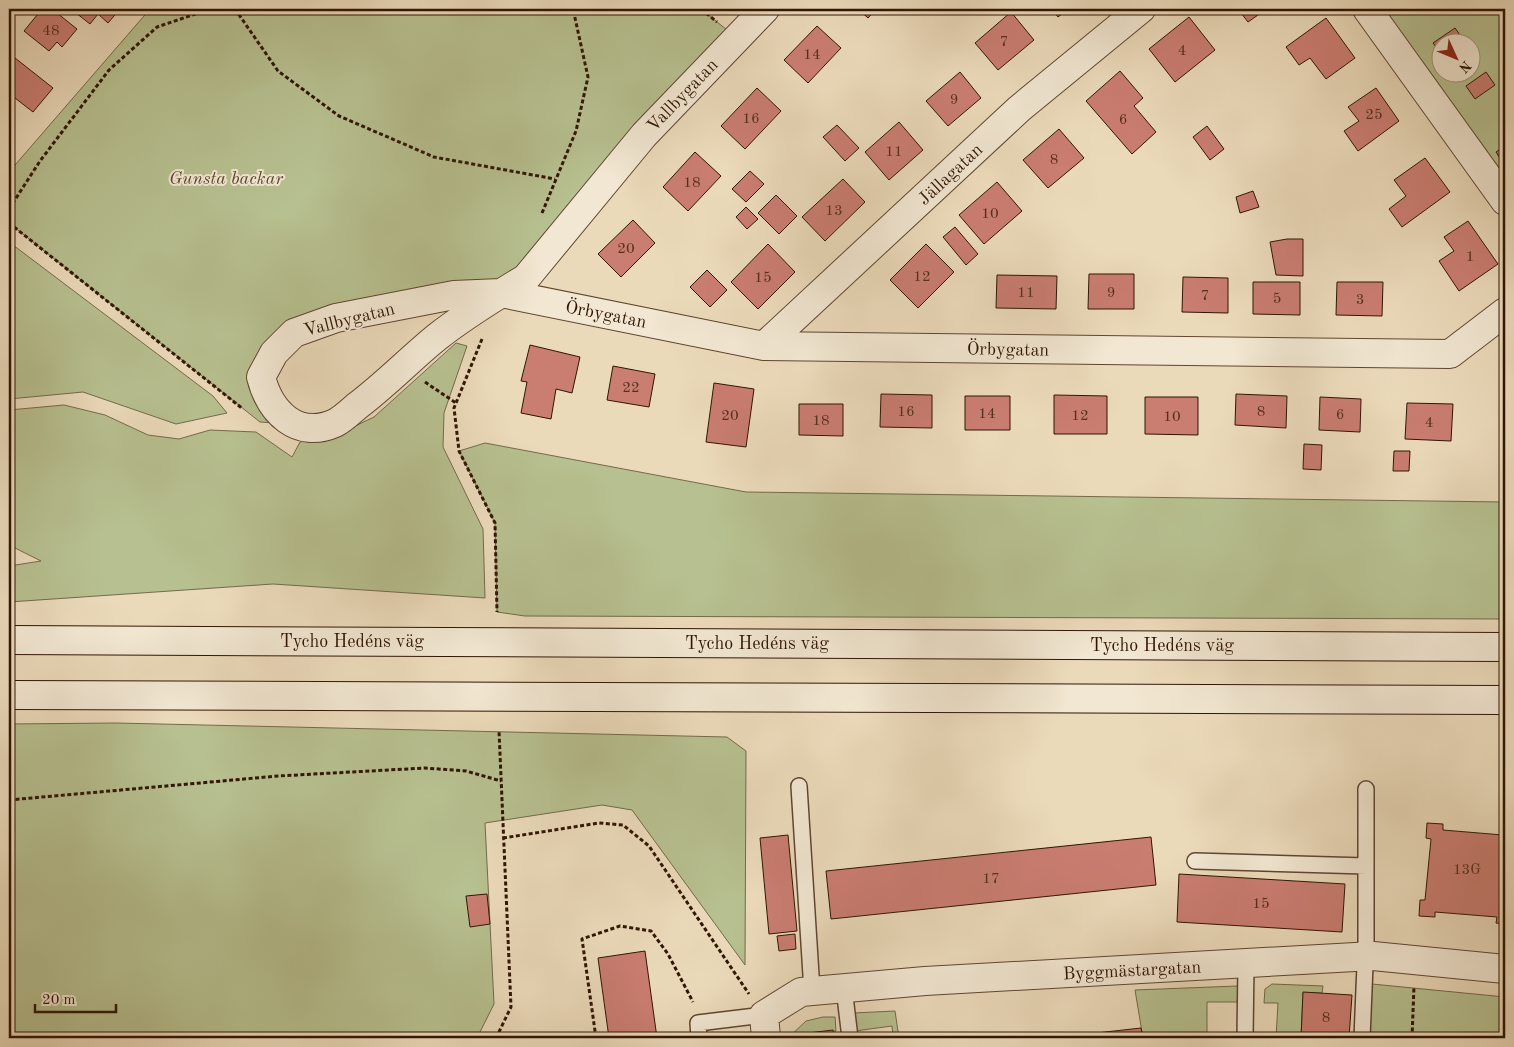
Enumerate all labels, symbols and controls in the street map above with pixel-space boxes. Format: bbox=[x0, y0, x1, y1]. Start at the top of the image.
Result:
house number: 48 bbox=[42, 24, 60, 39]
north arrow bbox=[1432, 32, 1482, 82]
house number: 7 bbox=[1000, 35, 1008, 50]
house number: 4 bbox=[1178, 44, 1186, 59]
house number: 14 bbox=[803, 48, 821, 63]
street label: Vallbygatan bbox=[644, 56, 722, 136]
text: N bbox=[1456, 58, 1473, 75]
house number: 9 bbox=[950, 93, 958, 108]
house number: 25 bbox=[1365, 108, 1383, 123]
house number: 16 bbox=[742, 112, 760, 127]
house number: 6 bbox=[1119, 113, 1127, 128]
street label: Jällagatan bbox=[915, 140, 987, 209]
house number: 11 bbox=[885, 145, 903, 160]
house number: 8 bbox=[1050, 153, 1058, 168]
park label: Gunsta backar bbox=[169, 170, 284, 188]
house number: 18 bbox=[683, 176, 701, 191]
house number: 13 bbox=[825, 204, 843, 219]
house number: 10 bbox=[981, 207, 999, 222]
house number: 20 bbox=[617, 242, 635, 257]
house number: 1 bbox=[1466, 250, 1474, 265]
house number: 12 bbox=[913, 270, 931, 285]
house number: 15 bbox=[754, 271, 772, 286]
house number: 11 bbox=[1017, 286, 1035, 301]
house number: 9 bbox=[1107, 286, 1115, 301]
house number: 7 bbox=[1201, 289, 1209, 304]
house number: 5 bbox=[1273, 292, 1281, 307]
house number: 3 bbox=[1356, 293, 1364, 308]
street label: Örbygatan bbox=[564, 294, 649, 332]
street label: Vallbygatan bbox=[302, 300, 397, 340]
street label: Örbygatan bbox=[967, 336, 1050, 360]
house number: 22 bbox=[622, 381, 640, 396]
house number: 16 bbox=[897, 405, 915, 420]
house number: 8 bbox=[1257, 405, 1265, 420]
house number: 14 bbox=[978, 407, 996, 422]
house number: 6 bbox=[1336, 408, 1344, 423]
house number: 20 bbox=[721, 409, 739, 424]
house number: 12 bbox=[1071, 409, 1089, 424]
house number: 10 bbox=[1163, 410, 1181, 425]
house number: 18 bbox=[812, 414, 830, 429]
house number: 4 bbox=[1425, 416, 1433, 431]
street label: Tycho Hedéns väg bbox=[280, 633, 424, 651]
street label: Tycho Hedéns väg bbox=[685, 635, 829, 653]
street label: Tycho Hedéns väg bbox=[1090, 637, 1234, 655]
house number: 13G bbox=[1453, 863, 1481, 878]
house number: 17 bbox=[982, 872, 1000, 887]
house number: 15 bbox=[1252, 897, 1270, 912]
street label: Byggmästargatan bbox=[1062, 958, 1202, 984]
scale bar bbox=[35, 982, 116, 1014]
text: 20 m bbox=[42, 993, 76, 1008]
house number: 8 bbox=[1322, 1011, 1330, 1026]

